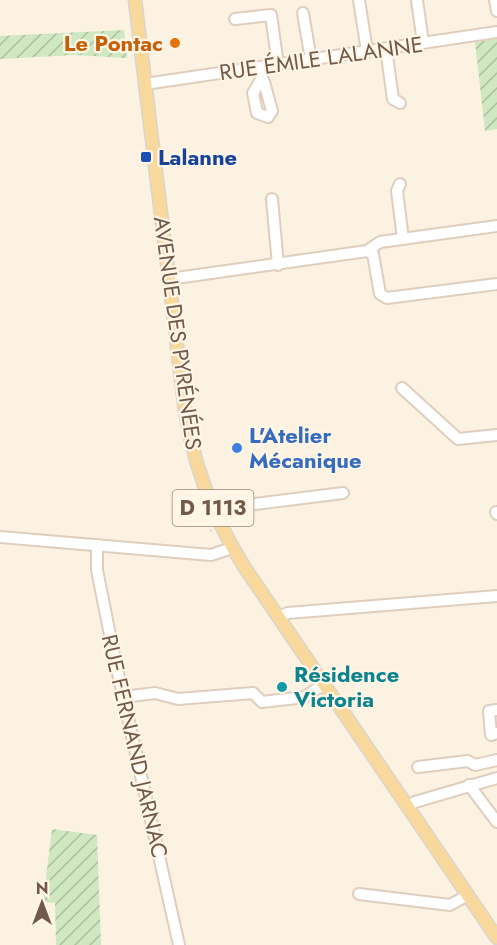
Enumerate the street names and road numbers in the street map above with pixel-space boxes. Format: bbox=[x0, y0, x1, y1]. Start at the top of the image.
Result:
street label: RUE ÉMILE LALANNE bbox=[217, 28, 425, 88]
street label: AVENUE DES PYRÉNÉES bbox=[146, 214, 210, 452]
road number: D 1113 bbox=[172, 490, 254, 526]
street label: RUE FERNAND JARNAC bbox=[94, 631, 176, 861]

